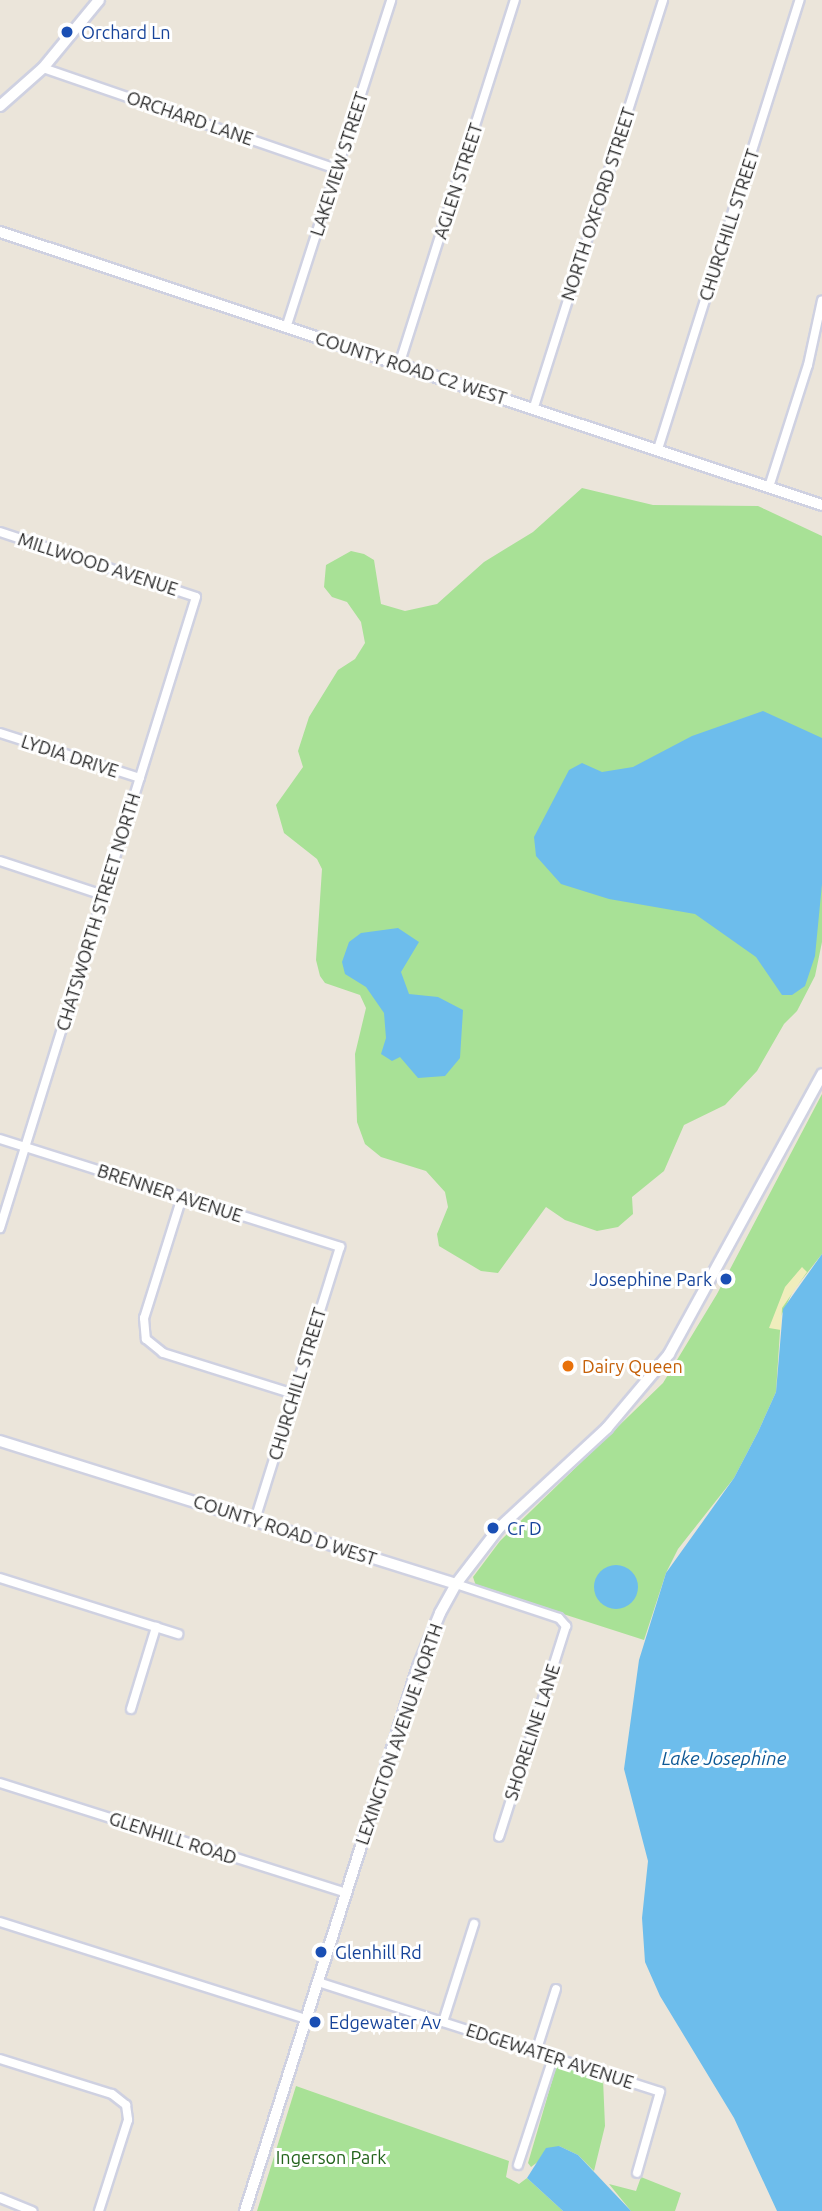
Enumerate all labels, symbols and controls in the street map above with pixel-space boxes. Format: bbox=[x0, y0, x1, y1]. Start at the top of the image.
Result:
place label: Orchard Ln bbox=[81, 21, 171, 43]
marker: Orchard Ln bbox=[59, 24, 75, 40]
street label: ORCHARD LANE bbox=[124, 86, 256, 150]
street label: LAKEVIEW STREET bbox=[306, 89, 372, 239]
street label: NORTH OXFORD STREET bbox=[557, 105, 639, 303]
street label: AGLEN STREET bbox=[429, 120, 487, 242]
street label: CHURCHILL STREET bbox=[694, 146, 764, 304]
street label: COUNTY ROAD C2 WEST bbox=[313, 327, 509, 409]
street label: MILLWOOD AVENUE bbox=[15, 528, 181, 600]
street label: LYDIA DRIVE bbox=[19, 730, 121, 782]
street label: CHATSWORTH STREET NORTH bbox=[51, 790, 145, 1034]
street label: BRENNER AVENUE bbox=[95, 1159, 245, 1227]
place label: Josephine Park bbox=[590, 1268, 712, 1290]
marker: Josephine Park bbox=[718, 1271, 734, 1287]
street label: CHURCHILL STREET bbox=[264, 1305, 330, 1463]
place label: Dairy Queen bbox=[582, 1355, 683, 1377]
marker: Dairy Queen bbox=[560, 1358, 576, 1374]
street label: COUNTY ROAD D WEST bbox=[191, 1490, 379, 1570]
place label: Cr D bbox=[507, 1517, 542, 1539]
marker: Cr D bbox=[485, 1520, 501, 1536]
street label: LEXINGTON AVENUE NORTH bbox=[351, 1620, 447, 1848]
street label: SHORELINE LANE bbox=[500, 1661, 564, 1803]
water label: Lake Josephine bbox=[662, 1748, 786, 1770]
street label: GLENHILL ROAD bbox=[106, 1807, 240, 1869]
place label: Glenhill Rd bbox=[335, 1941, 422, 1963]
marker: Glenhill Rd bbox=[313, 1944, 329, 1960]
place label: Edgewater Av bbox=[329, 2011, 441, 2033]
marker: Edgewater Av bbox=[307, 2014, 323, 2030]
street label: EDGEWATER AVENUE bbox=[463, 2019, 637, 2093]
park label: Ingerson Park bbox=[276, 2146, 386, 2168]

